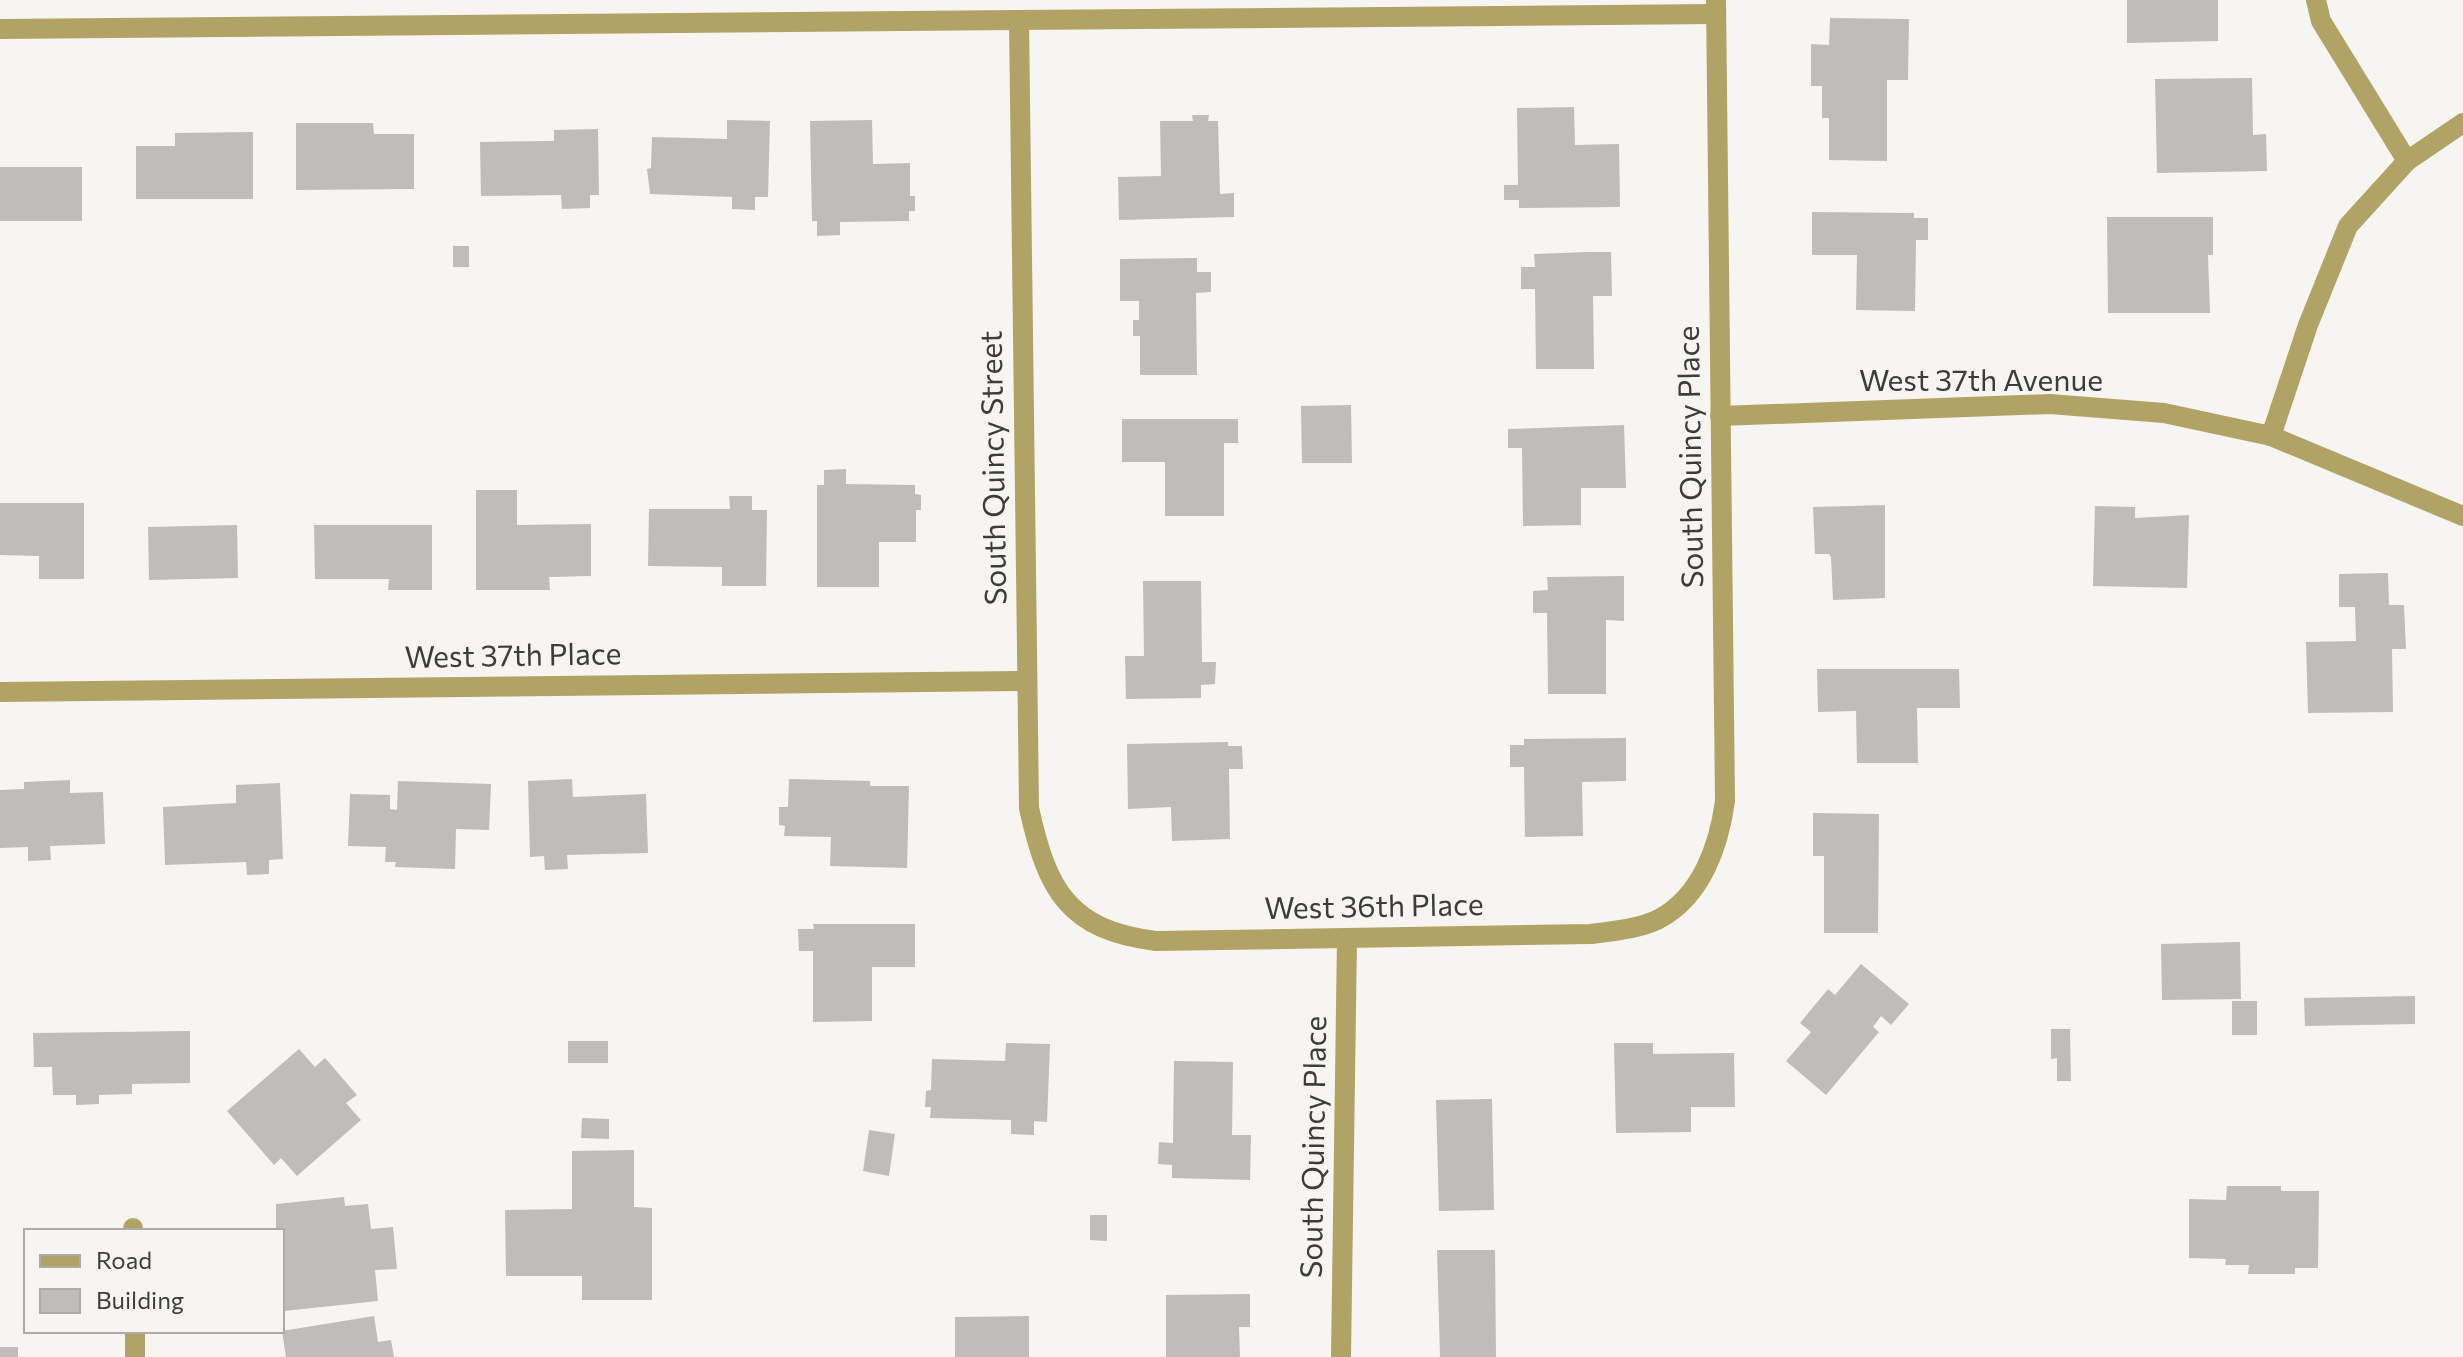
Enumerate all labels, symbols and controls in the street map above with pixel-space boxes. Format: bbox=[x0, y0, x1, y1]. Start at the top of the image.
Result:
street label: South Quincy Place bbox=[1668, 325, 1709, 589]
street label: South Quincy Street bbox=[971, 330, 1012, 606]
street label: West 37th Avenue bbox=[1859, 360, 2103, 397]
street label: West 37th Place bbox=[404, 633, 622, 674]
street label: West 36th Place bbox=[1264, 884, 1484, 925]
street label: South Quincy Place bbox=[1291, 1015, 1332, 1279]
legend bbox=[24, 1229, 284, 1333]
text: Road bbox=[96, 1245, 152, 1274]
text: Building bbox=[96, 1285, 184, 1314]

